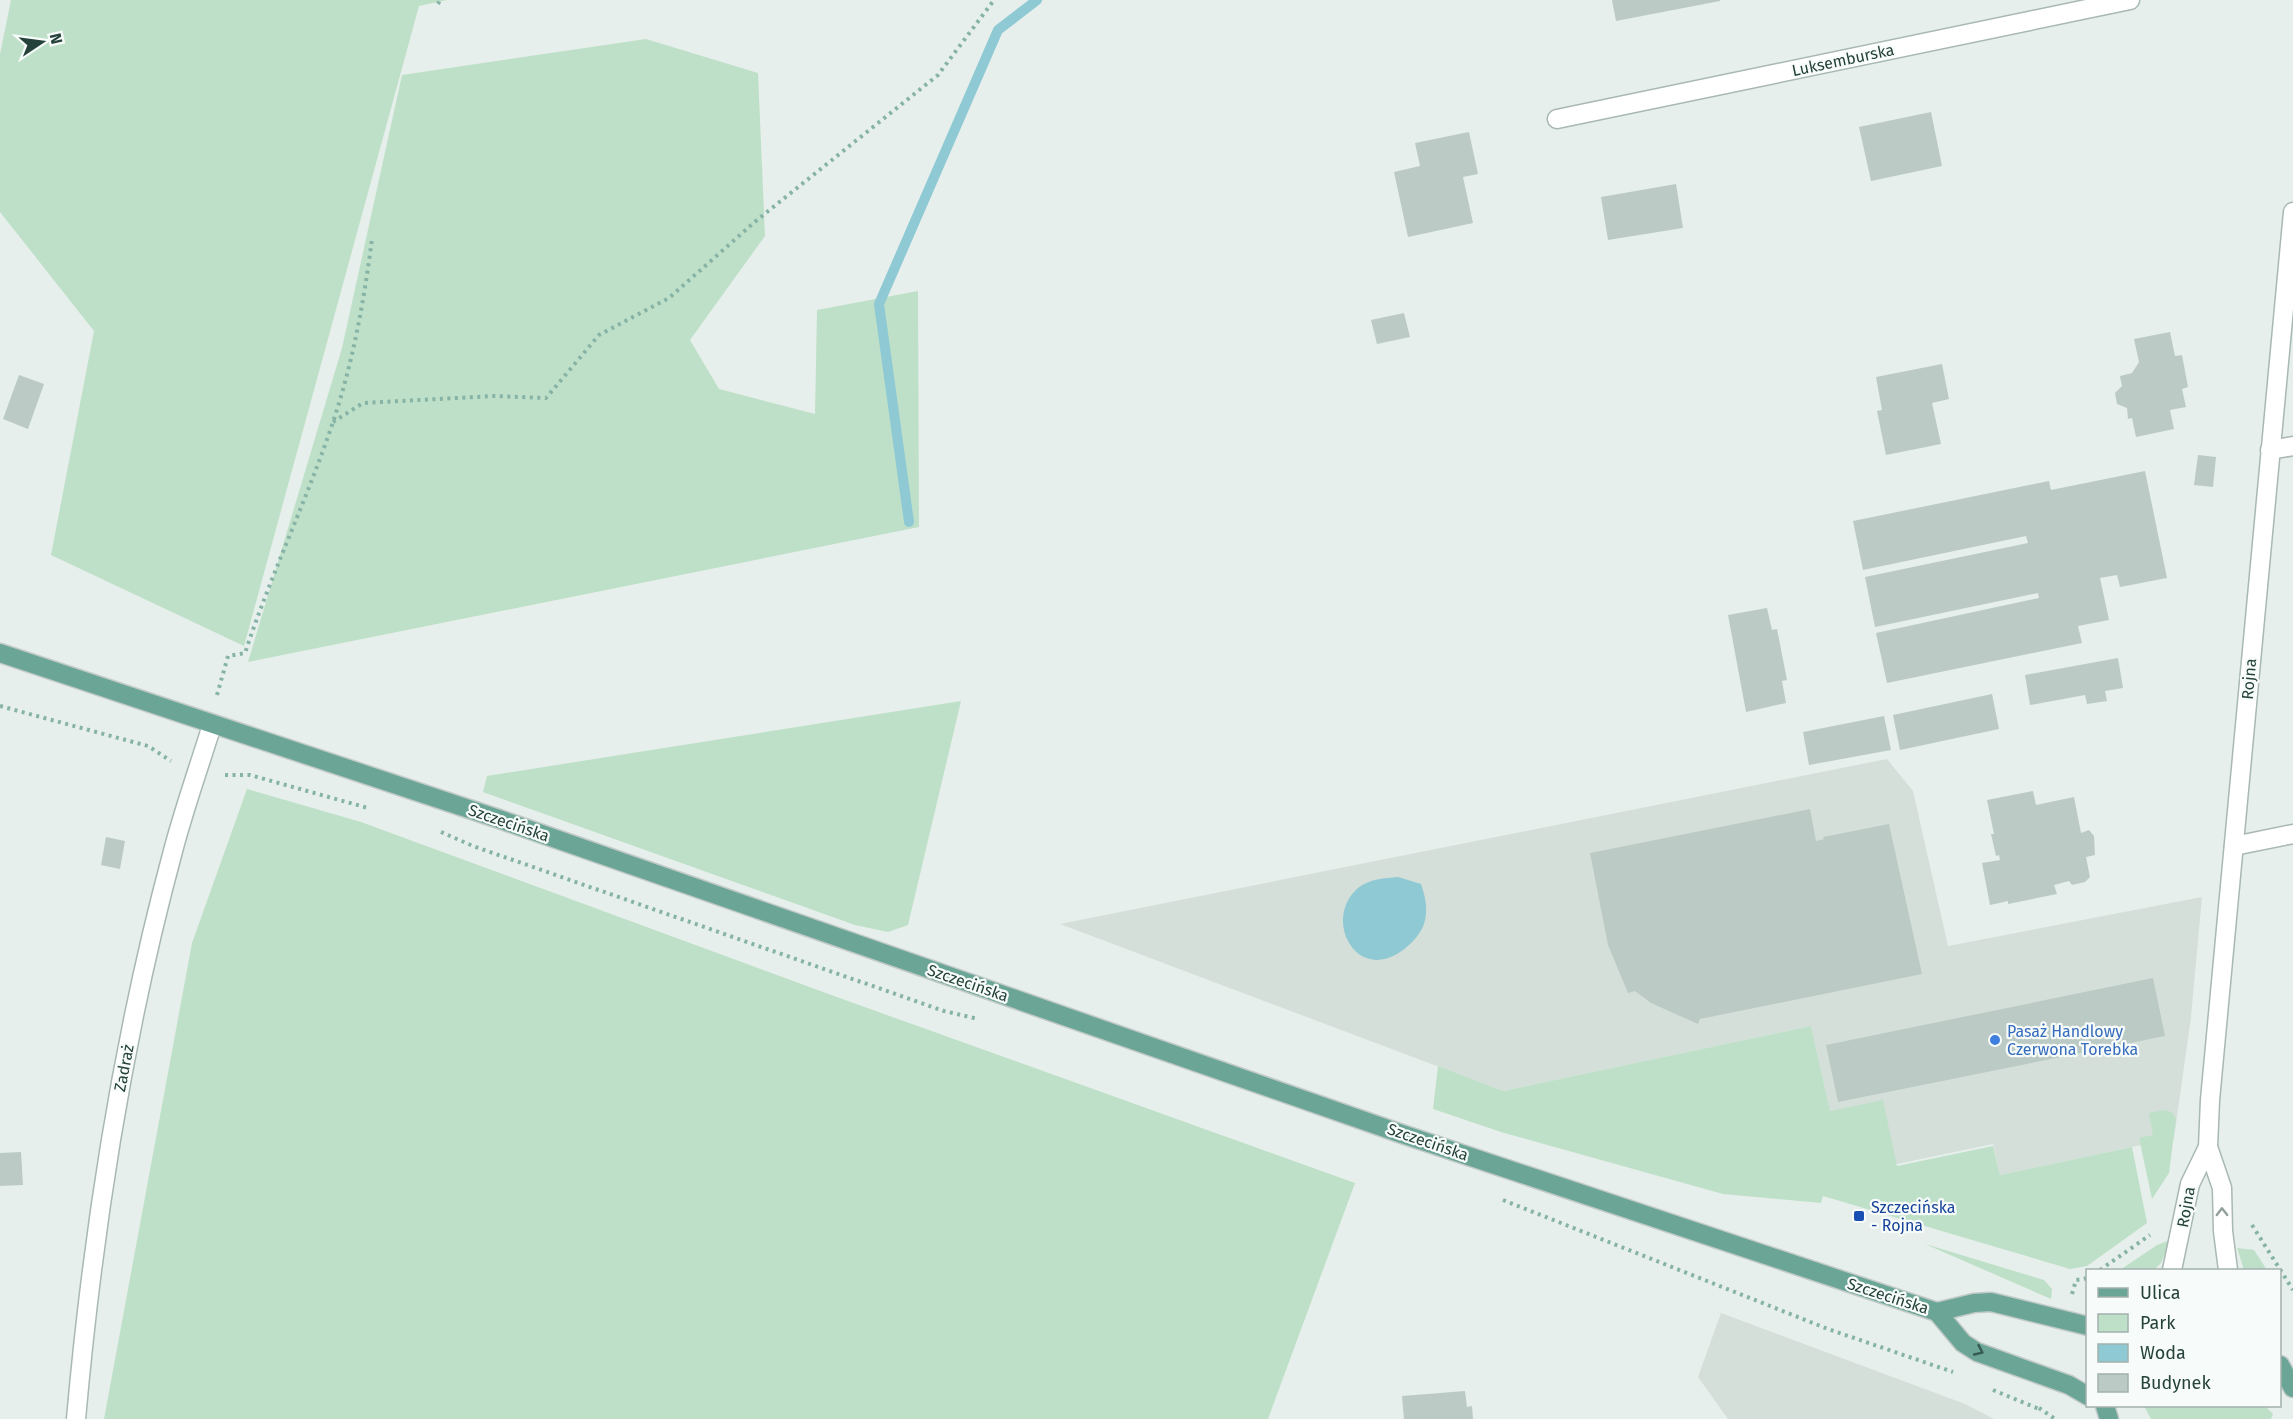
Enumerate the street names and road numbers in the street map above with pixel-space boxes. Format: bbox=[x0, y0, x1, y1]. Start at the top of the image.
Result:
street label: Luksemburska bbox=[1790, 40, 1896, 80]
street label: Rojna bbox=[2238, 658, 2260, 700]
street label: Szczecińska bbox=[466, 800, 552, 846]
street label: Szczecińska bbox=[925, 960, 1011, 1006]
street label: Zadraż bbox=[110, 1043, 138, 1093]
street label: Szczecińska bbox=[1385, 1119, 1471, 1165]
street label: Rojna bbox=[2173, 1185, 2199, 1229]
street label: Szczecińska bbox=[1845, 1274, 1931, 1318]

